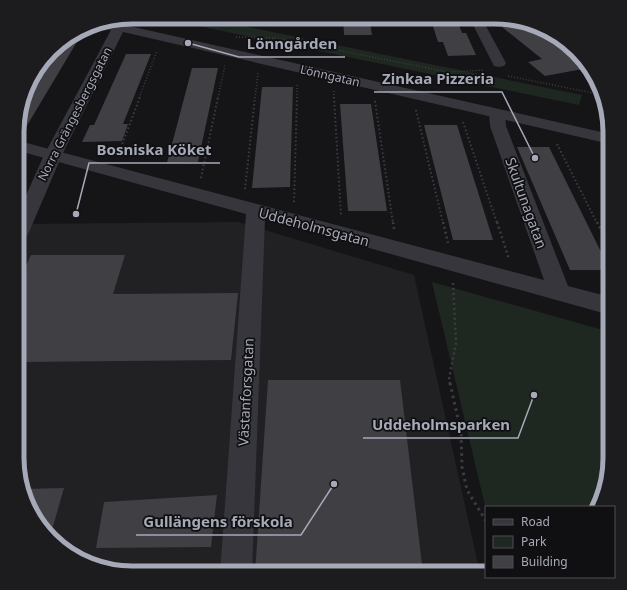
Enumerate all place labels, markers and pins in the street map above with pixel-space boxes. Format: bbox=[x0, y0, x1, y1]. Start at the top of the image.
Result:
callout: Lönngården bbox=[239, 30, 345, 57]
callout: Zinkaa Pizzeria bbox=[374, 65, 502, 92]
callout: Bosniska Köket bbox=[89, 136, 220, 163]
callout: Uddeholmsparken bbox=[363, 411, 518, 438]
callout: Gullängens förskola bbox=[136, 508, 301, 535]

